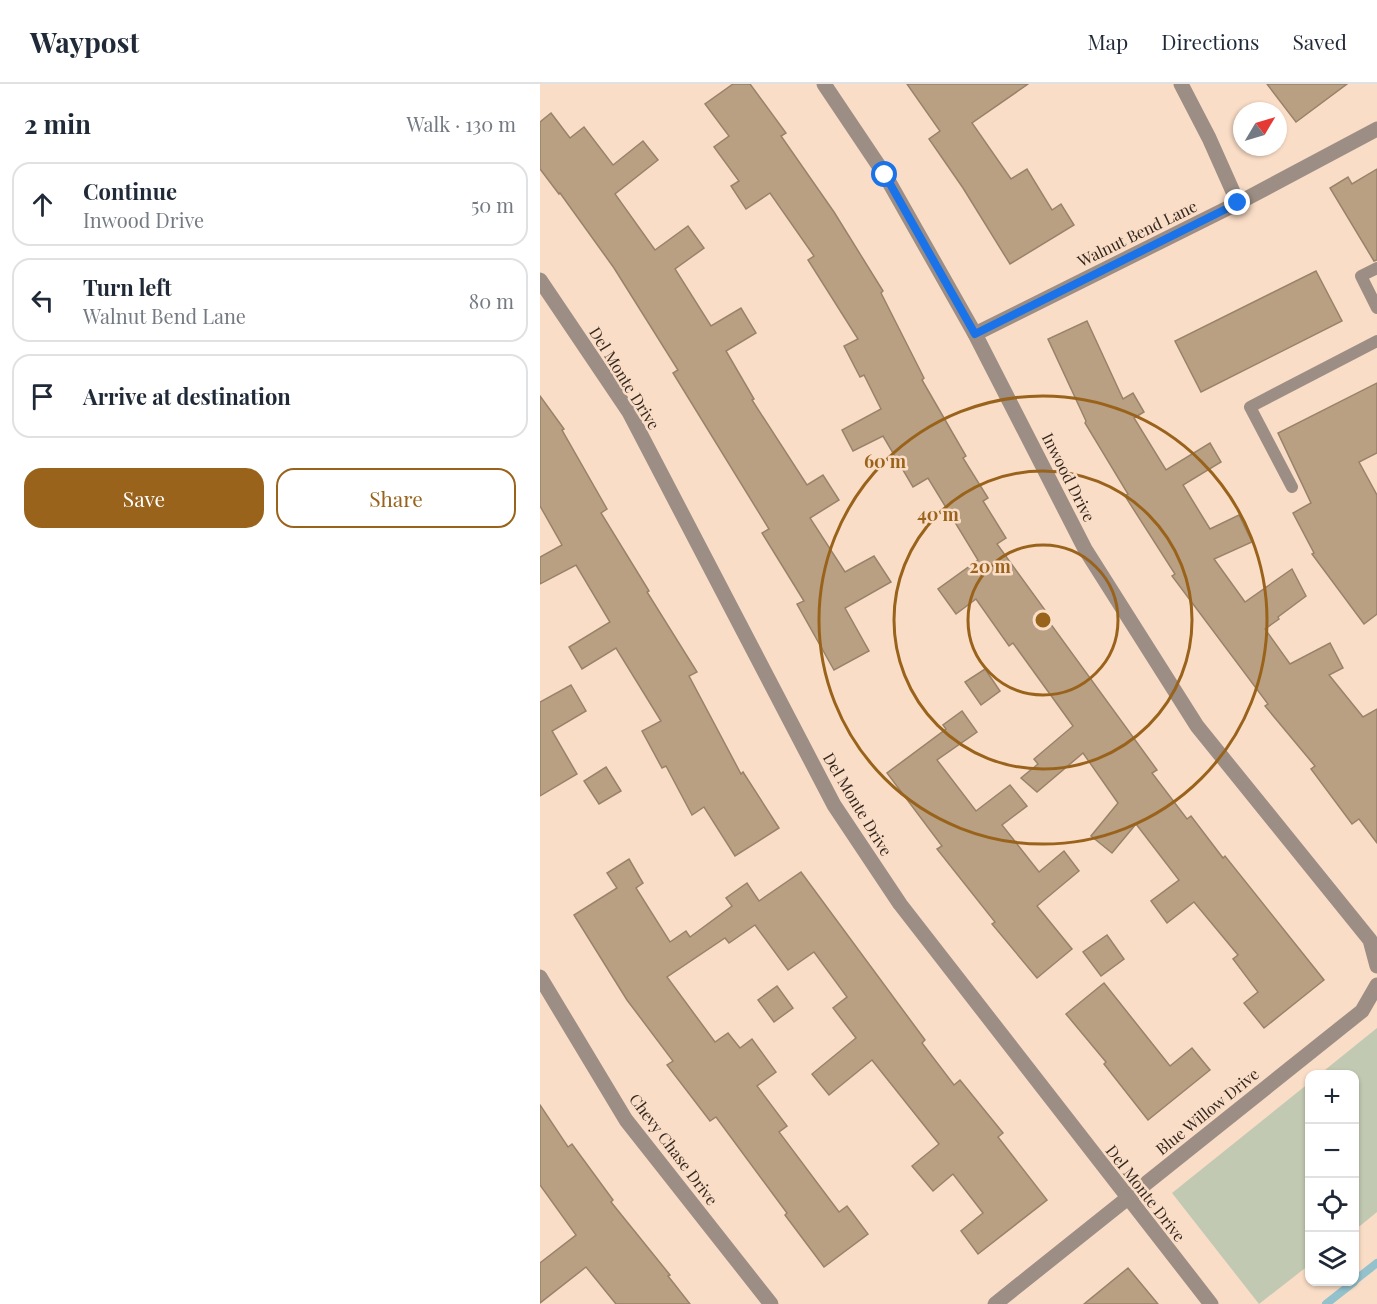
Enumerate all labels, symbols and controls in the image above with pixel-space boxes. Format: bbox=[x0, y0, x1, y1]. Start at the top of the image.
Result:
text: Waypost bbox=[30, 23, 139, 60]
text: Map bbox=[1087, 27, 1128, 55]
text: Directions bbox=[1161, 27, 1259, 55]
text: Saved bbox=[1292, 27, 1347, 55]
north arrow bbox=[1233, 102, 1287, 156]
text: 2 min bbox=[24, 106, 91, 141]
text: Walk · 130 m bbox=[406, 110, 516, 137]
route start bbox=[871, 161, 897, 187]
text: Continue bbox=[83, 176, 177, 206]
icon: ahead bbox=[26, 188, 59, 221]
route end bbox=[1224, 189, 1250, 215]
text: 50 m bbox=[471, 191, 514, 218]
street label: Walnut Bend Lane bbox=[1073, 195, 1200, 271]
text: Inwood Drive bbox=[83, 206, 204, 233]
text: Turn left bbox=[83, 272, 172, 302]
icon: left bbox=[26, 284, 59, 317]
text: 80 m bbox=[469, 287, 514, 314]
text: Walnut Bend Lane bbox=[83, 302, 246, 329]
street label: Del Monte Drive bbox=[585, 323, 665, 433]
icon: arrive bbox=[26, 380, 59, 413]
text: Arrive at destination bbox=[83, 381, 291, 411]
street label: Inwood Drive bbox=[1038, 429, 1100, 525]
text: 60 m bbox=[864, 449, 907, 473]
button: Save bbox=[24, 468, 264, 528]
button: Share bbox=[276, 468, 516, 528]
text: 40 m bbox=[917, 502, 960, 526]
text: 20 m bbox=[969, 554, 1011, 578]
centre of rings bbox=[1033, 610, 1053, 630]
street label: Del Monte Drive bbox=[819, 748, 897, 860]
street label: Blue Willow Drive bbox=[1151, 1063, 1263, 1159]
map controls bbox=[1305, 1070, 1359, 1286]
button: + bbox=[1305, 1070, 1359, 1124]
street label: Chevy Chase Drive bbox=[625, 1089, 723, 1209]
button: − bbox=[1305, 1124, 1359, 1178]
street label: Del Monte Drive bbox=[1102, 1140, 1190, 1246]
button: locate bbox=[1305, 1178, 1359, 1232]
button: layers bbox=[1305, 1232, 1359, 1286]

